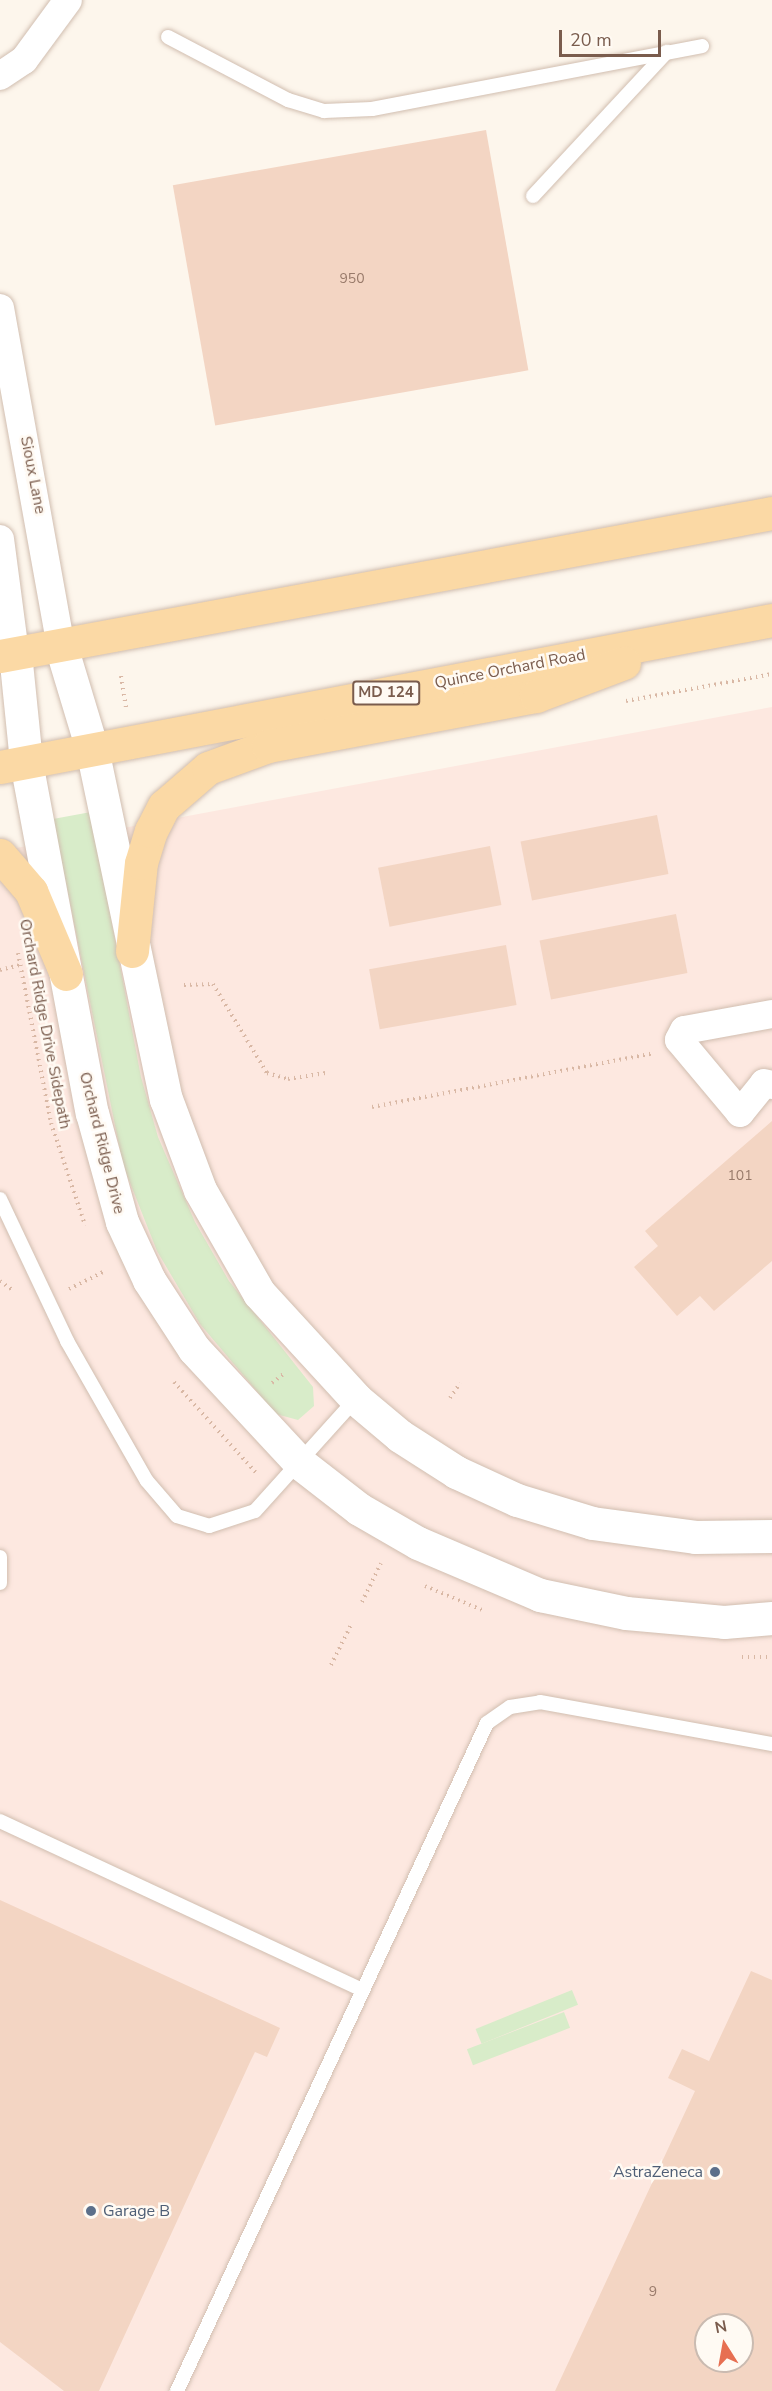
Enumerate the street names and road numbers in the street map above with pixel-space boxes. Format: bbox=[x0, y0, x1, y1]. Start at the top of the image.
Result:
street label: Sioux Lane bbox=[16, 435, 50, 515]
street label: Quince Orchard Road bbox=[433, 645, 587, 693]
road number: MD 124 bbox=[352, 681, 420, 705]
street label: Orchard Ridge Drive Sidepath bbox=[15, 917, 75, 1131]
street label: Orchard Ridge Drive bbox=[75, 1070, 129, 1216]

